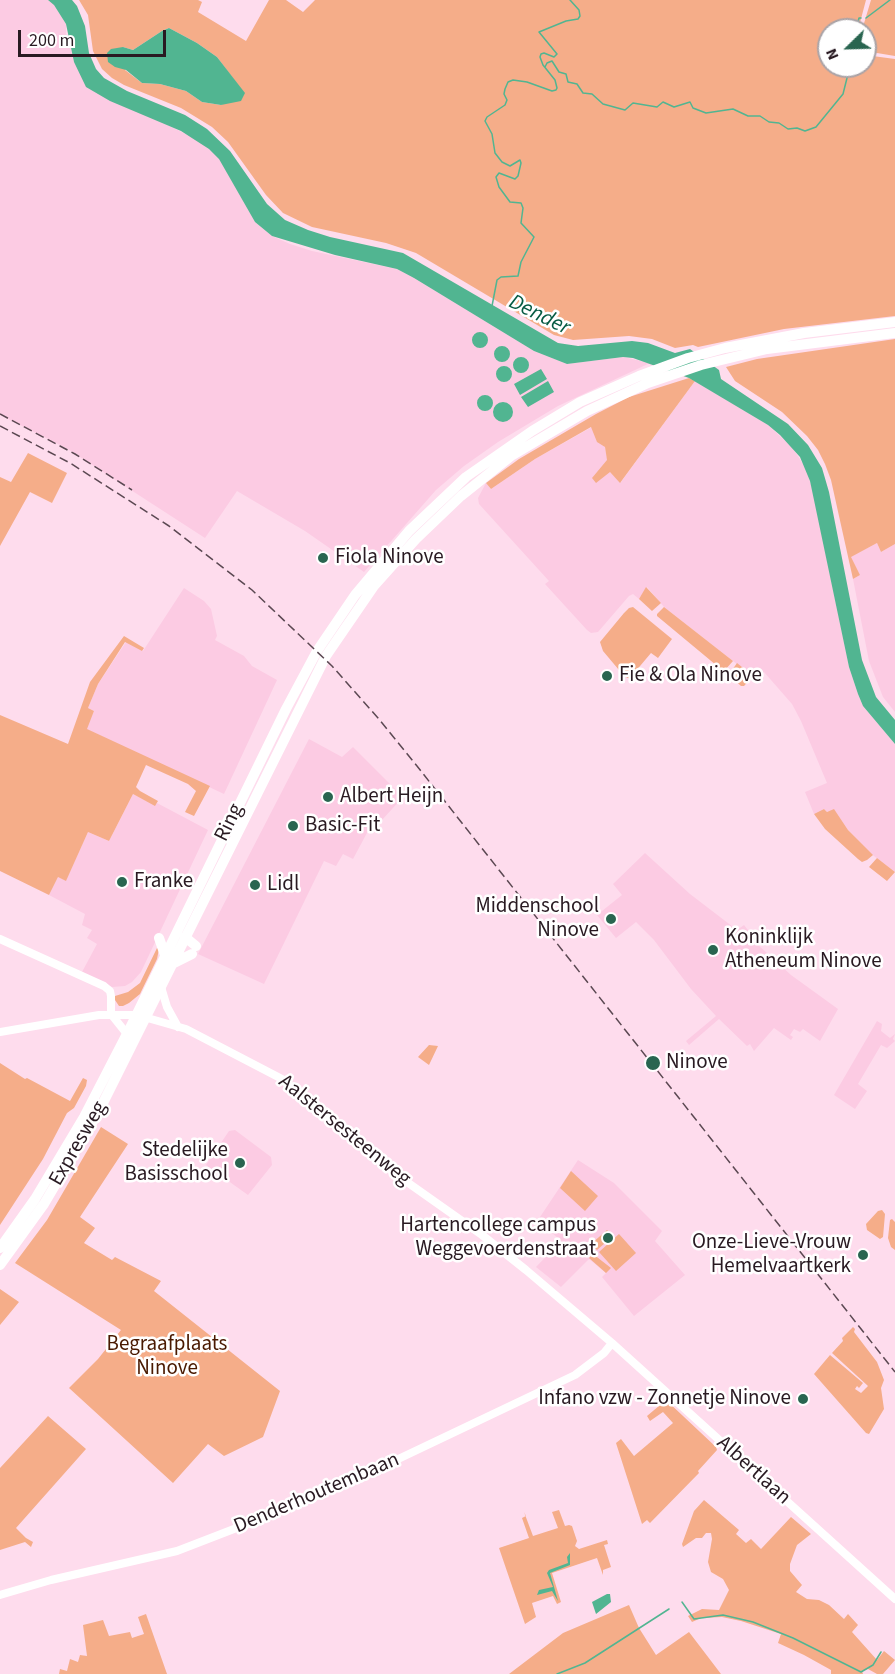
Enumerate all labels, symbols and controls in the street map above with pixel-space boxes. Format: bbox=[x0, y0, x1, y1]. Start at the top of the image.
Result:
scale bar bbox=[21, 18, 170, 56]
north arrow bbox=[817, 18, 877, 78]
text: 200 m bbox=[29, 28, 74, 53]
text: N bbox=[820, 45, 844, 63]
water label: Dender bbox=[504, 290, 574, 342]
place label: Fiola Ninove bbox=[335, 545, 444, 571]
marker: Fiola Ninove bbox=[316, 551, 330, 565]
place label: Fie & Ola Ninove bbox=[619, 663, 762, 689]
marker: Fie & Ola Ninove bbox=[600, 669, 614, 683]
place label: Albert Heijn bbox=[340, 784, 443, 810]
marker: Albert Heijn bbox=[321, 790, 335, 804]
street label: Ring bbox=[210, 800, 250, 846]
place label: Basic-Fit bbox=[305, 813, 380, 839]
marker: Basic-Fit bbox=[286, 819, 300, 833]
place label: Franke bbox=[134, 869, 193, 895]
place label: Lidl bbox=[267, 872, 299, 898]
marker: Franke bbox=[115, 875, 129, 889]
marker: Lidl bbox=[248, 878, 262, 892]
place label: Middenschool Ninove bbox=[475, 894, 599, 944]
marker: Middenschool Ninove bbox=[604, 912, 618, 926]
place label: Koninklijk Atheneum Ninove bbox=[725, 925, 882, 975]
marker: Koninklijk Atheneum Ninove bbox=[706, 943, 720, 957]
place label: Ninove bbox=[666, 1050, 728, 1076]
marker: Ninove bbox=[644, 1054, 662, 1072]
street label: Aalstersesteenweg bbox=[273, 1070, 415, 1192]
street label: Expresweg bbox=[45, 1097, 113, 1191]
place label: Stedelijke Basisschool bbox=[124, 1138, 228, 1188]
marker: Stedelijke Basisschool bbox=[233, 1156, 247, 1170]
place label: Hartencollege campus Weggevoerdenstraat bbox=[400, 1213, 596, 1263]
place label: Onze-Lieve-Vrouw Hemelvaartkerk bbox=[692, 1230, 851, 1280]
marker: Hartencollege campus Weggevoerdenstraat bbox=[601, 1231, 615, 1245]
marker: Onze-Lieve-Vrouw Hemelvaartkerk bbox=[856, 1248, 870, 1262]
park label: Begraafplaats Ninove bbox=[107, 1332, 227, 1382]
place label: Infano vzw - Zonnetje Ninove bbox=[538, 1386, 791, 1412]
marker: Infano vzw - Zonnetje Ninove bbox=[796, 1392, 810, 1406]
street label: Albertlaan bbox=[711, 1431, 795, 1511]
street label: Denderhoutembaan bbox=[231, 1448, 403, 1540]

